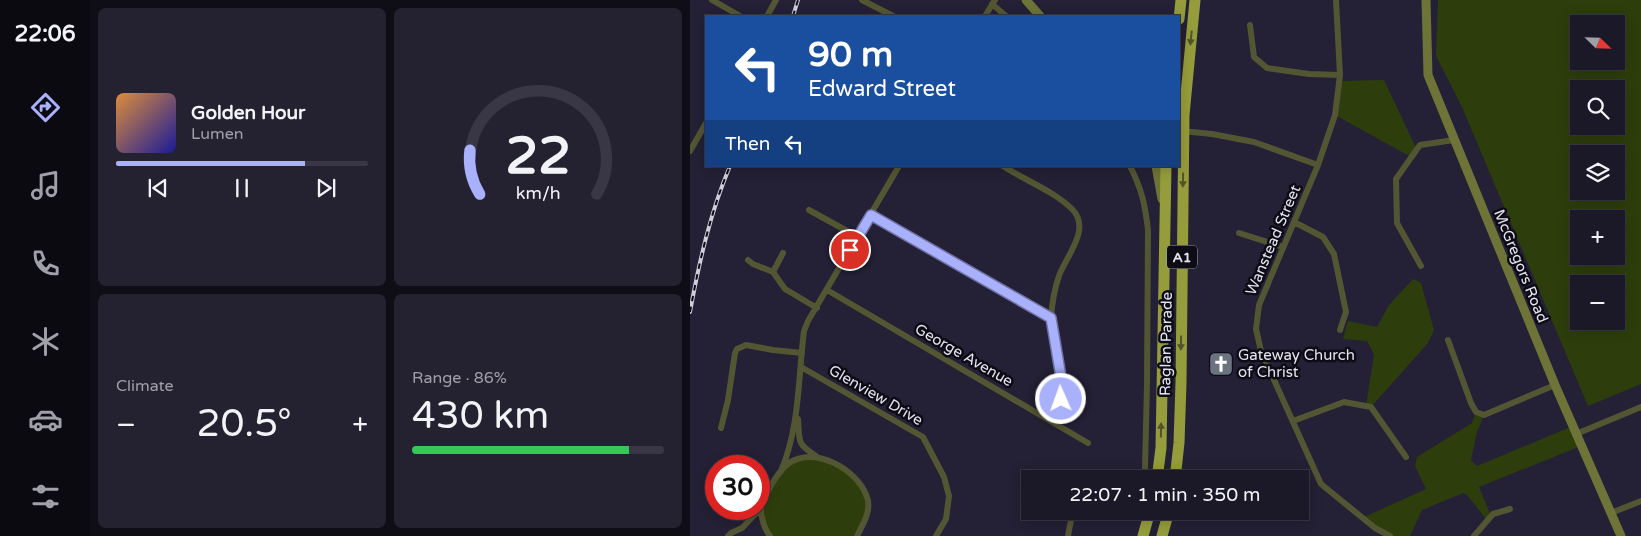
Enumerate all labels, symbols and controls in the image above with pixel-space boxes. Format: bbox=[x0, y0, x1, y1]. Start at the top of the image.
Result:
north arrow bbox=[1570, 15, 1625, 70]
map controls bbox=[1570, 15, 1625, 330]
text: 22:06 bbox=[15, 21, 75, 47]
one-way arrow bbox=[1187, 30, 1195, 46]
text: 90 m bbox=[808, 34, 893, 76]
icon: left bbox=[725, 35, 790, 100]
text: Edward Street bbox=[808, 76, 956, 102]
button: search bbox=[1570, 80, 1625, 135]
icon: directions bbox=[28, 90, 63, 125]
text: Golden Hour bbox=[191, 102, 305, 124]
text: Lumen bbox=[191, 124, 243, 144]
text: 22 bbox=[505, 125, 571, 188]
icon: left bbox=[780, 130, 808, 158]
text: Then bbox=[725, 133, 770, 155]
button: layers bbox=[1570, 145, 1625, 200]
icon: music bbox=[28, 168, 63, 203]
one-way arrow bbox=[1179, 172, 1187, 188]
icon: previous bbox=[144, 174, 172, 202]
icon: pause bbox=[228, 174, 256, 202]
icon: next bbox=[312, 174, 340, 202]
street label: Wanstead Street bbox=[1242, 182, 1304, 298]
text: km/h bbox=[516, 183, 560, 204]
street label: McGregors Road bbox=[1490, 207, 1552, 325]
button: + bbox=[1570, 210, 1625, 265]
pin bbox=[829, 229, 871, 271]
icon: arrive bbox=[836, 236, 864, 264]
icon: phone bbox=[28, 246, 63, 281]
road number: A1 bbox=[1167, 246, 1197, 268]
button: − bbox=[1570, 275, 1625, 330]
street label: Raglan Parade bbox=[1156, 292, 1176, 396]
street label: George Avenue bbox=[912, 320, 1016, 390]
icon: climate bbox=[28, 324, 63, 359]
one-way arrow bbox=[1177, 335, 1185, 351]
place label: Gateway Church of Christ bbox=[1238, 346, 1355, 381]
church icon: Gateway Church of Christ bbox=[1208, 351, 1234, 377]
street label: Glenview Drive bbox=[826, 361, 926, 429]
text: Range · 86% bbox=[412, 368, 507, 388]
position arrow bbox=[1034, 372, 1086, 424]
text: Climate bbox=[116, 376, 174, 396]
text: 430 km bbox=[412, 393, 549, 439]
text: 20.5° bbox=[197, 401, 292, 447]
icon: car bbox=[28, 402, 63, 437]
text: − bbox=[116, 408, 136, 442]
text: + bbox=[352, 408, 368, 442]
one-way arrow bbox=[1157, 422, 1165, 438]
speed limit sign: 30 bbox=[705, 455, 770, 520]
icon: filters bbox=[28, 479, 63, 514]
text: 22:07 · 1 min · 350 m bbox=[1069, 484, 1261, 506]

